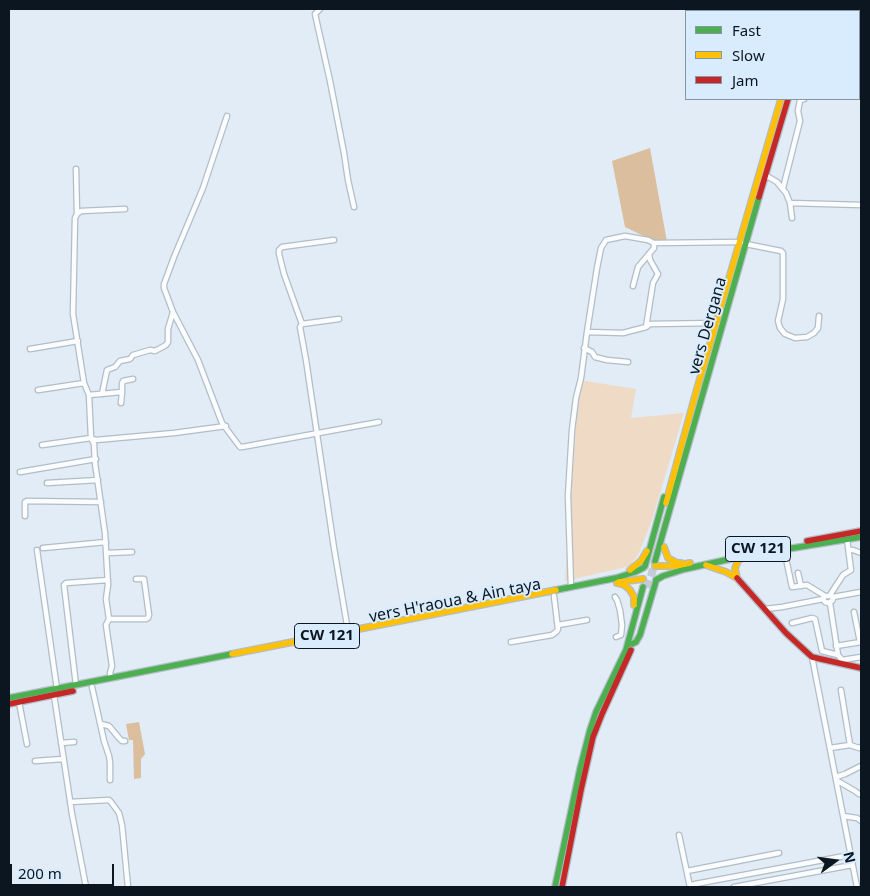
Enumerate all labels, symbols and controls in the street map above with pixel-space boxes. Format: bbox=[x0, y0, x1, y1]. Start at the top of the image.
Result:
legend bbox=[685, 10, 860, 100]
text: Fast bbox=[732, 20, 761, 40]
text: Slow bbox=[732, 45, 765, 65]
text: Jam bbox=[732, 70, 759, 90]
street label: vers Dergana bbox=[685, 275, 731, 377]
road number: CW 121 bbox=[726, 536, 790, 562]
street label: vers H'raoua & Ain taya bbox=[367, 575, 543, 627]
road number: CW 121 bbox=[294, 624, 360, 648]
north arrow bbox=[810, 836, 860, 886]
text: N bbox=[839, 849, 861, 865]
scale bar bbox=[12, 854, 116, 886]
text: 200 m bbox=[18, 863, 62, 883]

